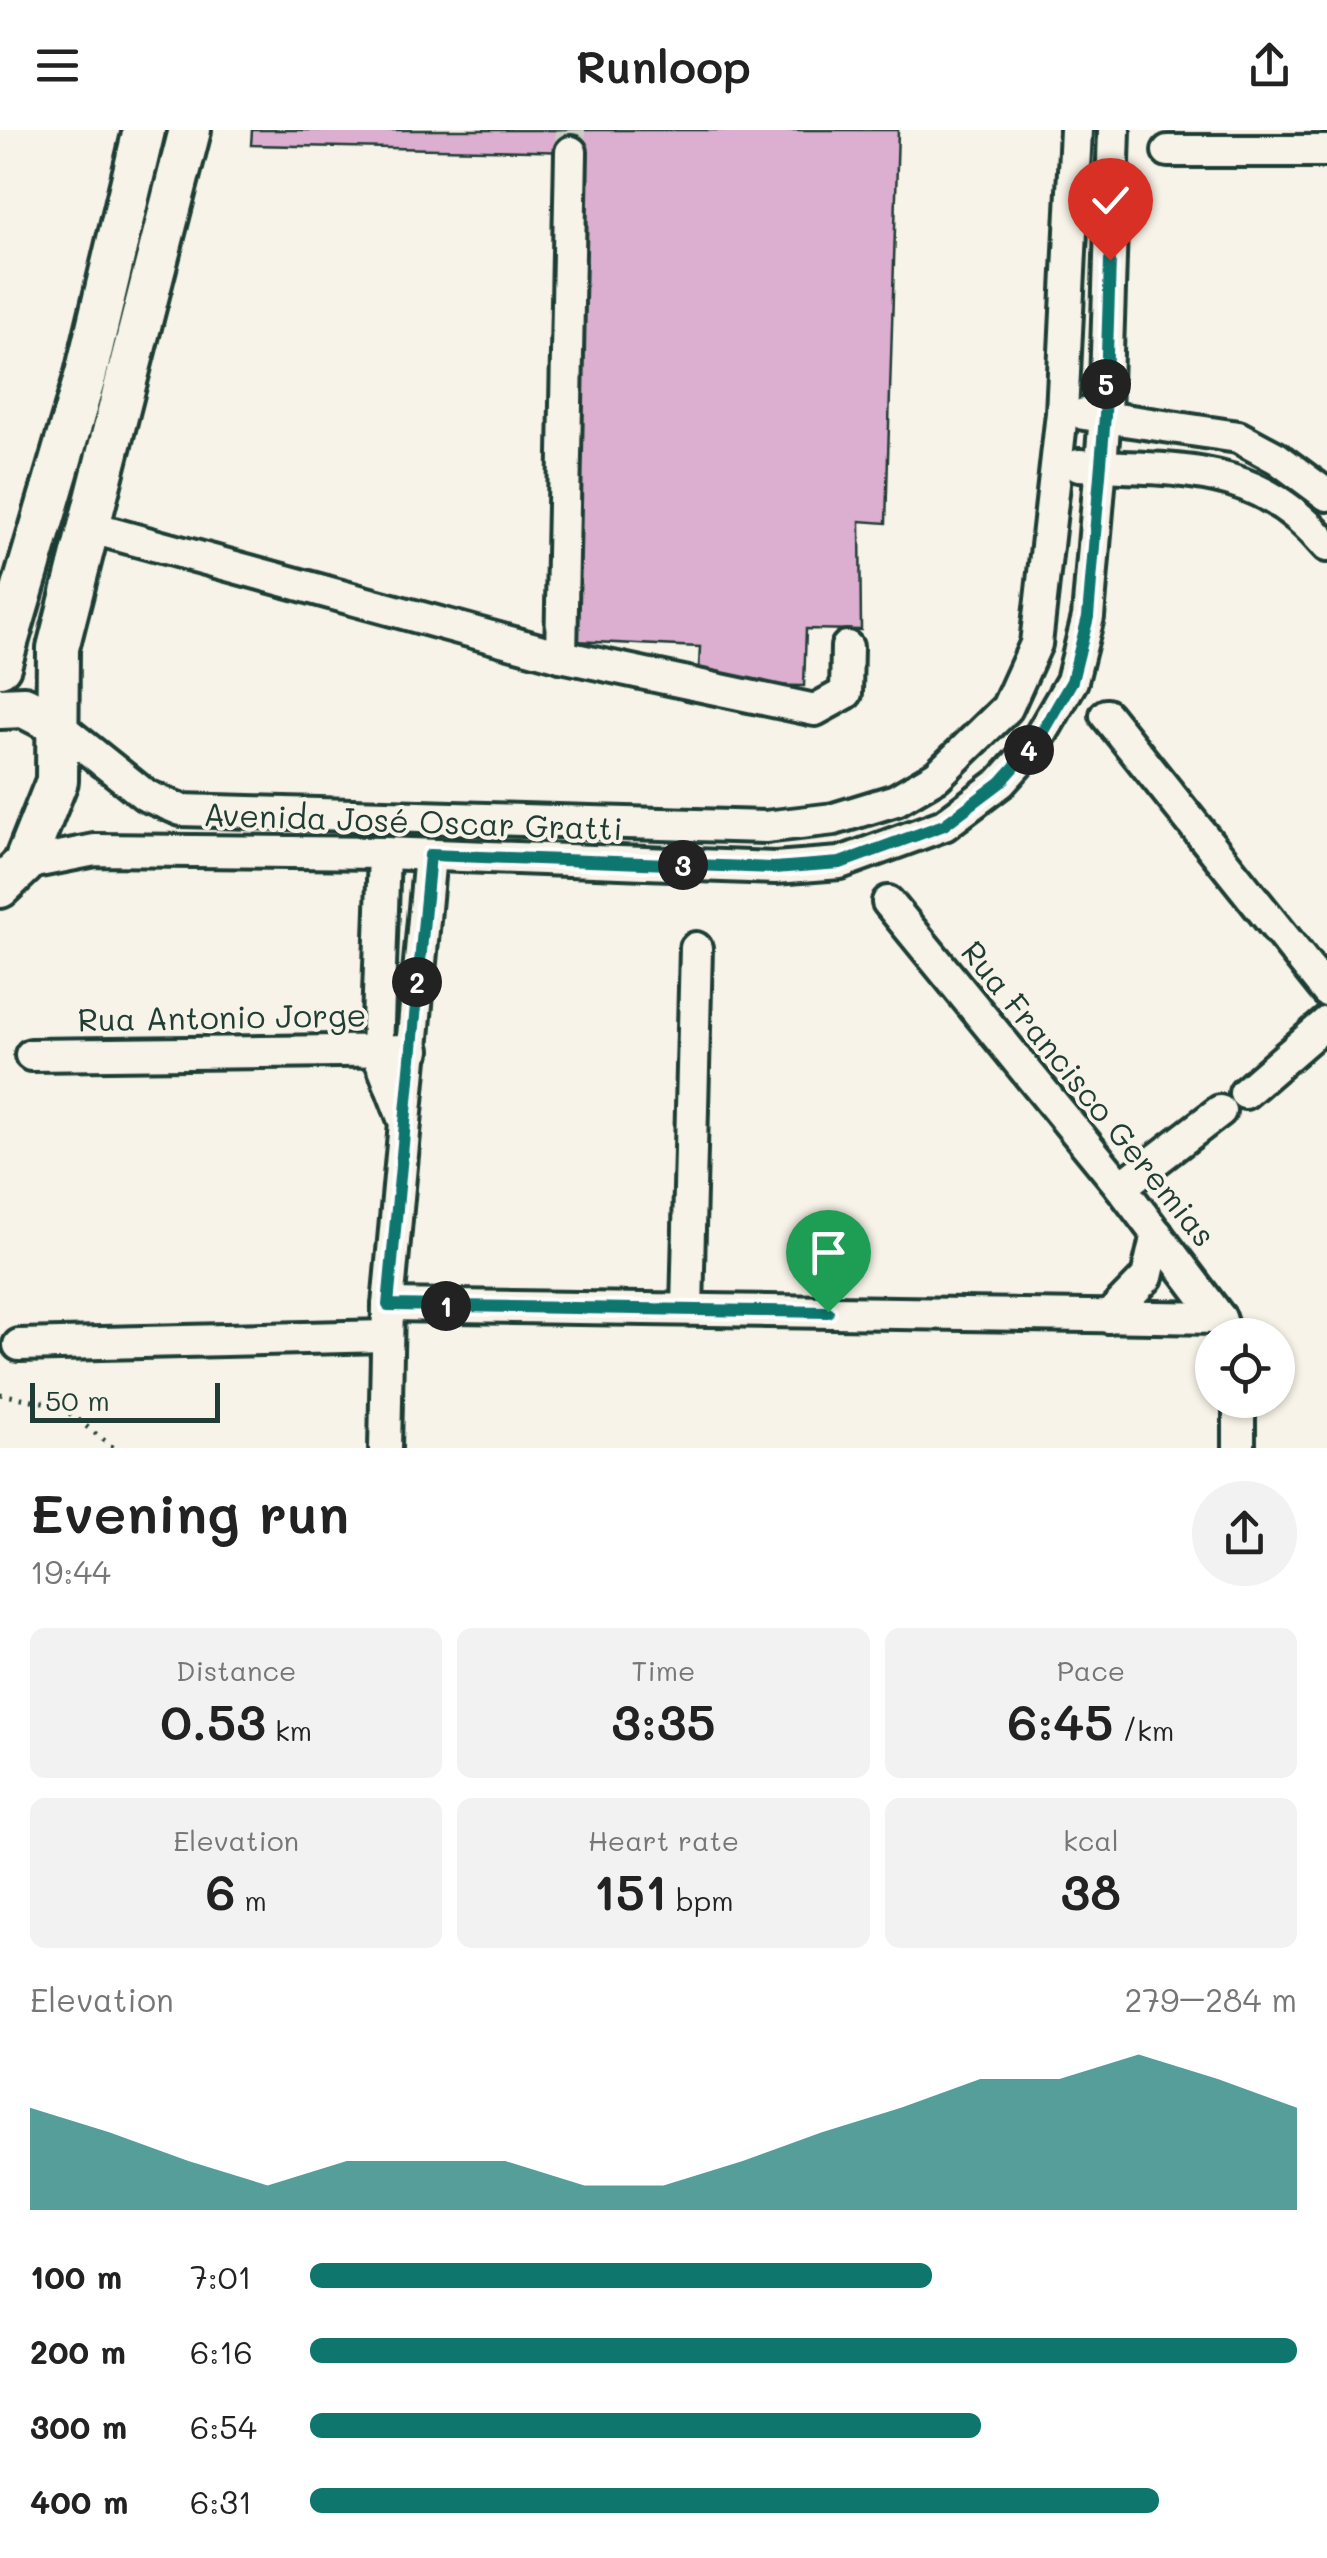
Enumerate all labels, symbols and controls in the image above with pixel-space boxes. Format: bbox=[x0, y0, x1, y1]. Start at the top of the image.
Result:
text: Runloop bbox=[576, 36, 751, 94]
icon: menu bbox=[30, 38, 85, 93]
icon: share bbox=[1242, 38, 1297, 93]
pin bbox=[1068, 158, 1153, 261]
icon: check bbox=[1083, 173, 1138, 228]
pin: 5 bbox=[1081, 359, 1131, 409]
text: 5 bbox=[1098, 366, 1114, 402]
pin: 4 bbox=[1004, 725, 1054, 775]
text: 4 bbox=[1020, 732, 1038, 768]
street label: Avenida José Oscar Gratti bbox=[203, 792, 623, 848]
pin: 3 bbox=[658, 840, 708, 890]
text: 3 bbox=[675, 847, 691, 883]
street label: Rua Francisco Geremias bbox=[953, 931, 1226, 1254]
pin: 2 bbox=[392, 957, 442, 1007]
text: 2 bbox=[409, 964, 425, 1000]
street label: Rua Antonio Jorge bbox=[77, 992, 367, 1040]
pin bbox=[786, 1210, 871, 1313]
icon: arrive bbox=[801, 1225, 856, 1280]
pin: 1 bbox=[421, 1281, 471, 1331]
text: 1 bbox=[440, 1288, 452, 1324]
map controls bbox=[1195, 1318, 1295, 1418]
button: locate bbox=[1195, 1318, 1295, 1418]
scale bar bbox=[30, 1378, 220, 1422]
text: 50 m bbox=[45, 1382, 110, 1418]
text: Evening run bbox=[30, 1476, 349, 1548]
button: share bbox=[1192, 1481, 1297, 1586]
text: 19:44 bbox=[30, 1550, 111, 1592]
text: Distance bbox=[176, 1652, 296, 1688]
text: Time bbox=[632, 1652, 695, 1688]
text: Pace bbox=[1057, 1652, 1125, 1688]
text: 0.53 bbox=[160, 1688, 266, 1754]
text: 3:35 bbox=[611, 1688, 716, 1754]
text: 6:45 bbox=[1007, 1688, 1113, 1754]
text: km bbox=[266, 1712, 312, 1748]
text: /km bbox=[1113, 1712, 1174, 1748]
text: Elevation bbox=[173, 1822, 299, 1858]
text: Heart rate bbox=[588, 1822, 739, 1858]
text: kcal bbox=[1063, 1822, 1119, 1858]
text: 6 bbox=[205, 1858, 236, 1924]
text: 151 bbox=[593, 1858, 667, 1924]
text: 38 bbox=[1061, 1858, 1121, 1924]
text: m bbox=[236, 1882, 267, 1918]
text: bpm bbox=[667, 1882, 733, 1918]
text: Elevation bbox=[30, 1978, 174, 2020]
text: 279–284 m bbox=[1125, 1978, 1297, 2020]
text: 100 m bbox=[30, 2255, 122, 2297]
text: 7:01 bbox=[190, 2255, 252, 2297]
text: 200 m bbox=[30, 2330, 126, 2372]
text: 6:16 bbox=[190, 2330, 253, 2372]
text: 300 m bbox=[30, 2405, 127, 2447]
text: 6:54 bbox=[190, 2405, 257, 2447]
text: 400 m bbox=[30, 2480, 128, 2522]
text: 6:31 bbox=[190, 2480, 252, 2522]

